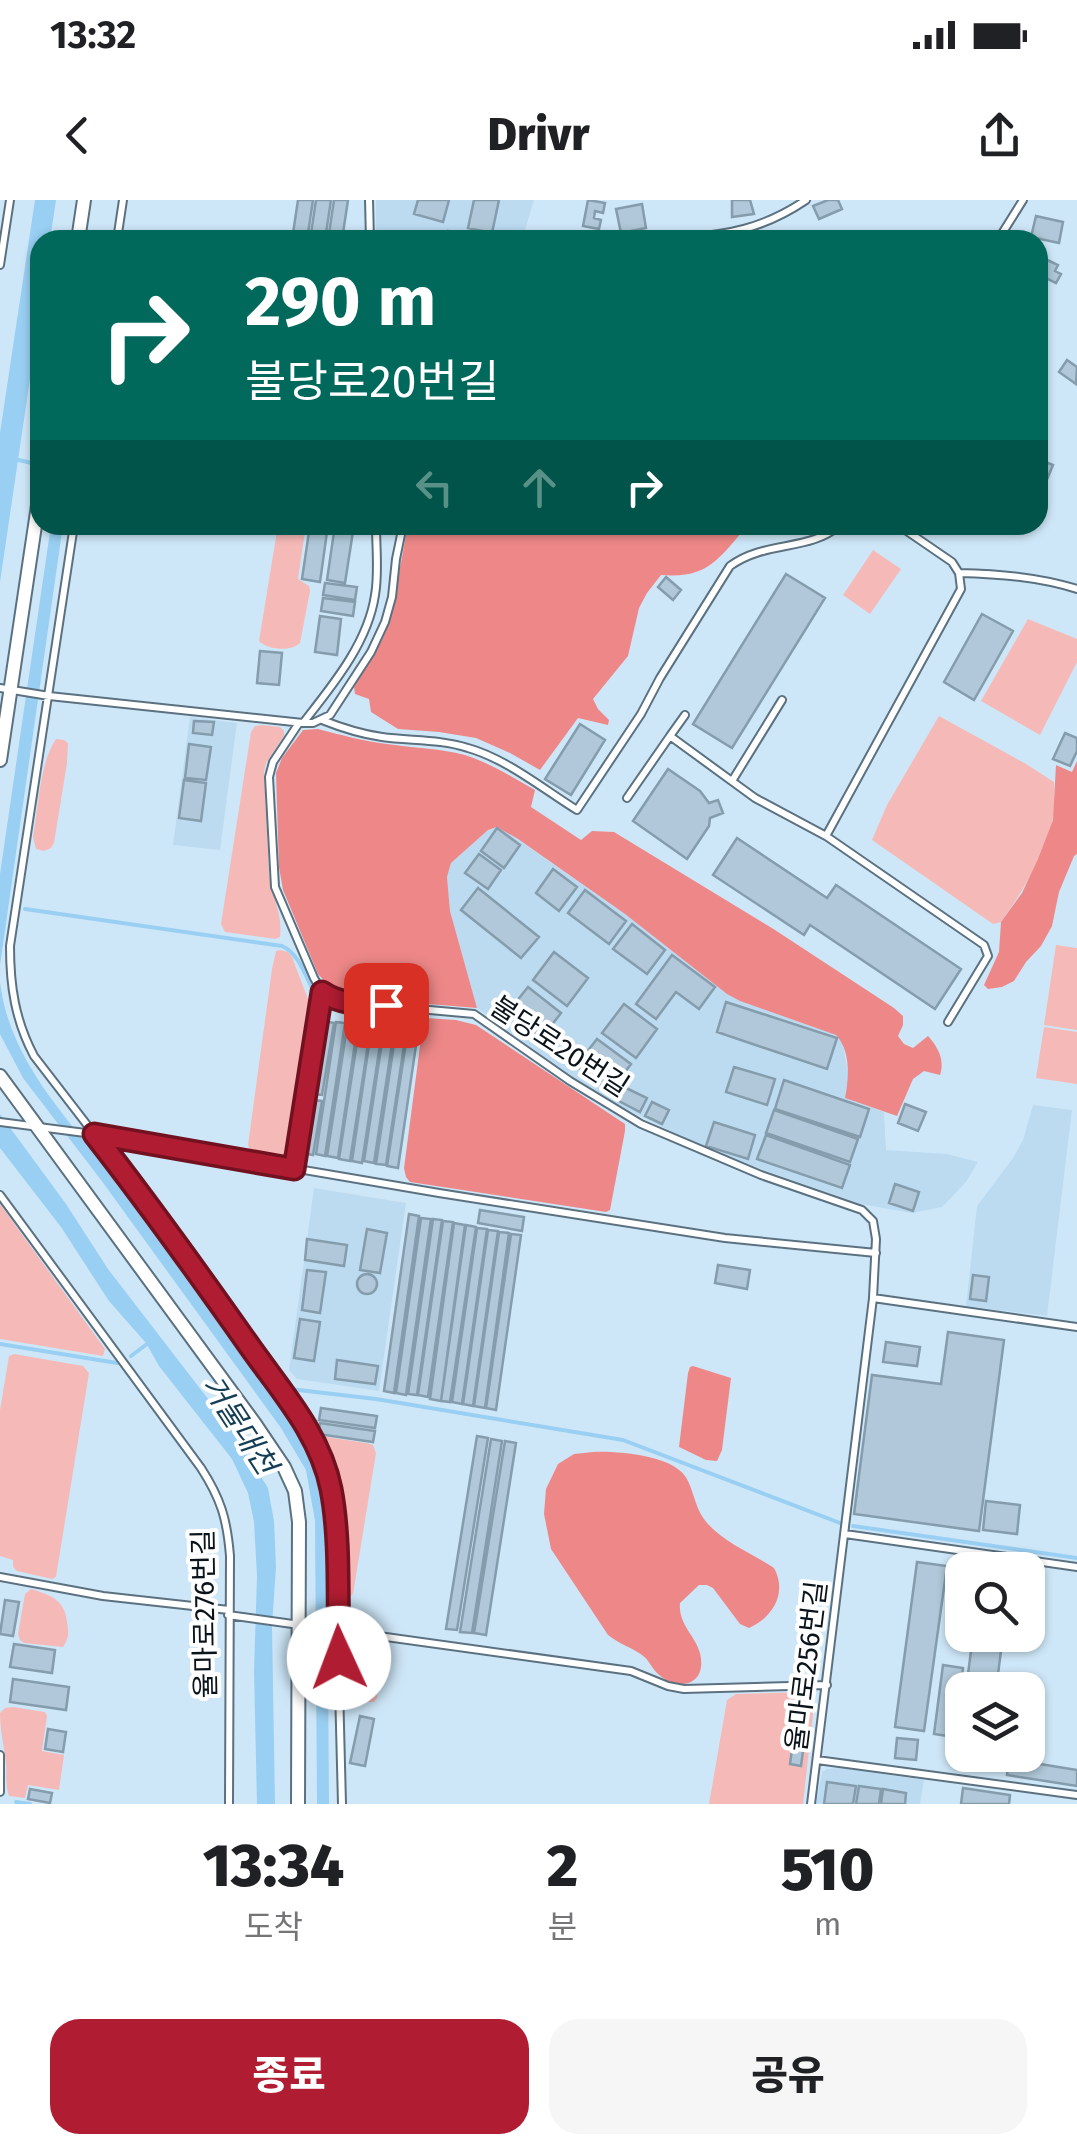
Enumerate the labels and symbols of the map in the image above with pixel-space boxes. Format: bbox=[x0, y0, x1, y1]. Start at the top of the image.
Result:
pin bbox=[344, 963, 429, 1048]
street label: 불당로20번길 bbox=[484, 989, 635, 1103]
water label: 거물대천 bbox=[194, 1369, 286, 1484]
street label: 율마로276번길 bbox=[187, 1529, 222, 1699]
street label: 율마로256번길 bbox=[780, 1579, 833, 1753]
position arrow bbox=[287, 1606, 391, 1710]

